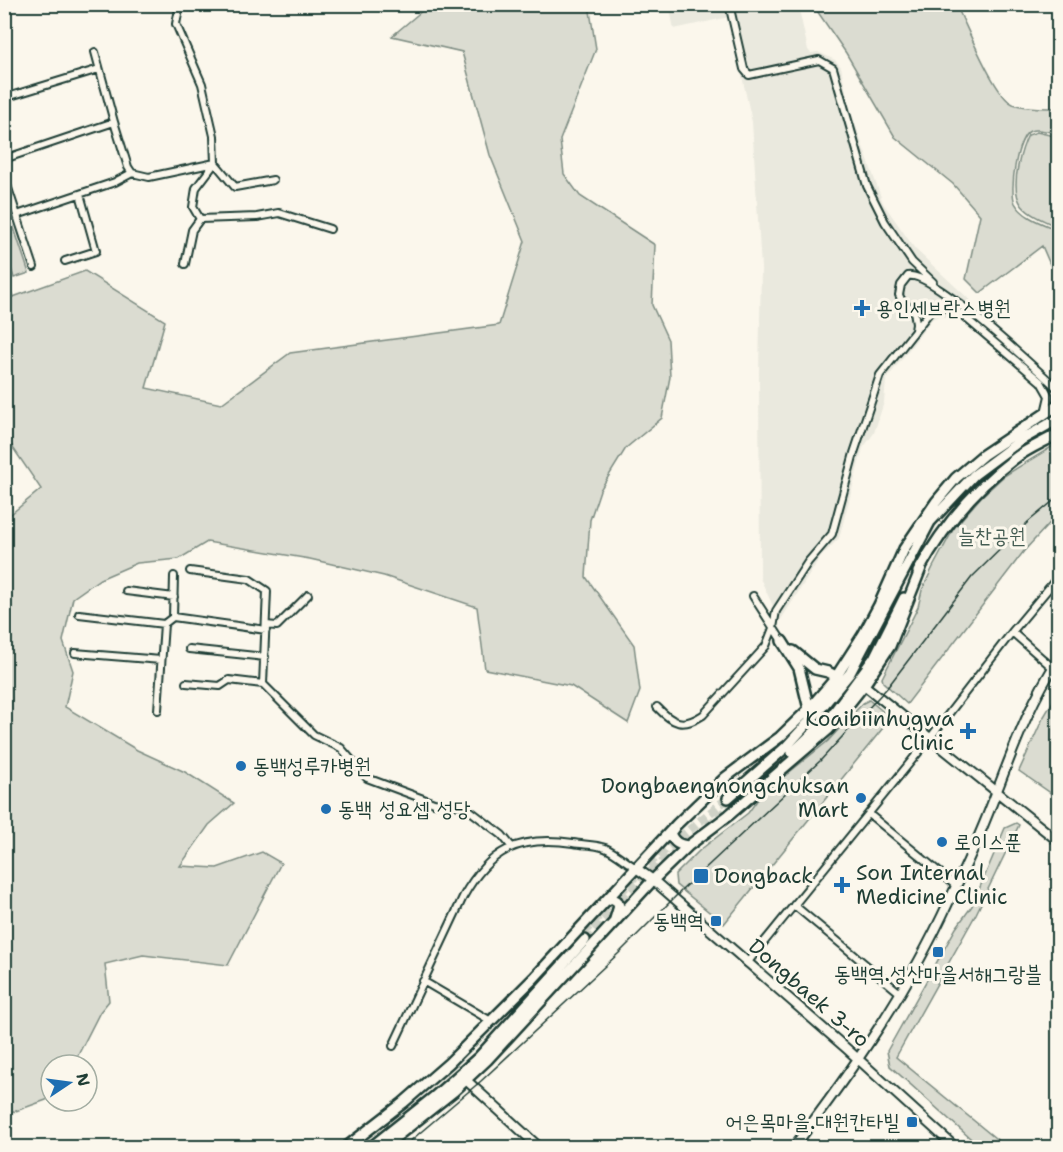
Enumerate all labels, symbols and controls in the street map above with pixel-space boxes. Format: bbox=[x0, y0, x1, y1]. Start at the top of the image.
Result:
place label: 용인세브란스병원 bbox=[876, 294, 1011, 322]
marker: 용인세브란스병원 bbox=[853, 299, 871, 317]
park label: 늘찬공원 bbox=[958, 522, 1026, 550]
place label: Koaibiinhugwa Clinic bbox=[805, 705, 954, 757]
marker: Koaibiinhugwa Clinic bbox=[959, 722, 977, 740]
place label: 동백성루카병원 bbox=[253, 752, 371, 780]
marker: 동백성루카병원 bbox=[234, 759, 248, 773]
place label: Dongbaengnongchuksan Mart bbox=[601, 772, 849, 824]
marker: Dongbaengnongchuksan Mart bbox=[854, 791, 868, 805]
place label: 동백 성요셉 성당 bbox=[338, 795, 471, 823]
marker: 동백 성요셉 성당 bbox=[319, 802, 333, 816]
place label: 로이스푼 bbox=[954, 828, 1022, 856]
marker: 로이스푼 bbox=[935, 835, 949, 849]
place label: Son Internal Medicine Clinic bbox=[856, 859, 1007, 911]
place label: Dongback bbox=[714, 862, 813, 890]
marker: Dongback bbox=[692, 867, 710, 885]
marker: Son Internal Medicine Clinic bbox=[833, 876, 851, 894]
place label: 동백역 bbox=[653, 907, 704, 935]
marker: 동백역 bbox=[709, 914, 723, 928]
street label: Dongbaek 3-ro bbox=[742, 932, 876, 1054]
marker: 동백역.성산마을서해그랑블 bbox=[931, 945, 945, 959]
place label: 동백역.성산마을서해그랑블 bbox=[834, 960, 1042, 988]
north arrow bbox=[39, 1053, 99, 1113]
text: N bbox=[71, 1071, 95, 1088]
place label: 어은목마을.대원칸타빌 bbox=[726, 1108, 900, 1136]
marker: 어은목마을.대원칸타빌 bbox=[905, 1115, 919, 1129]

